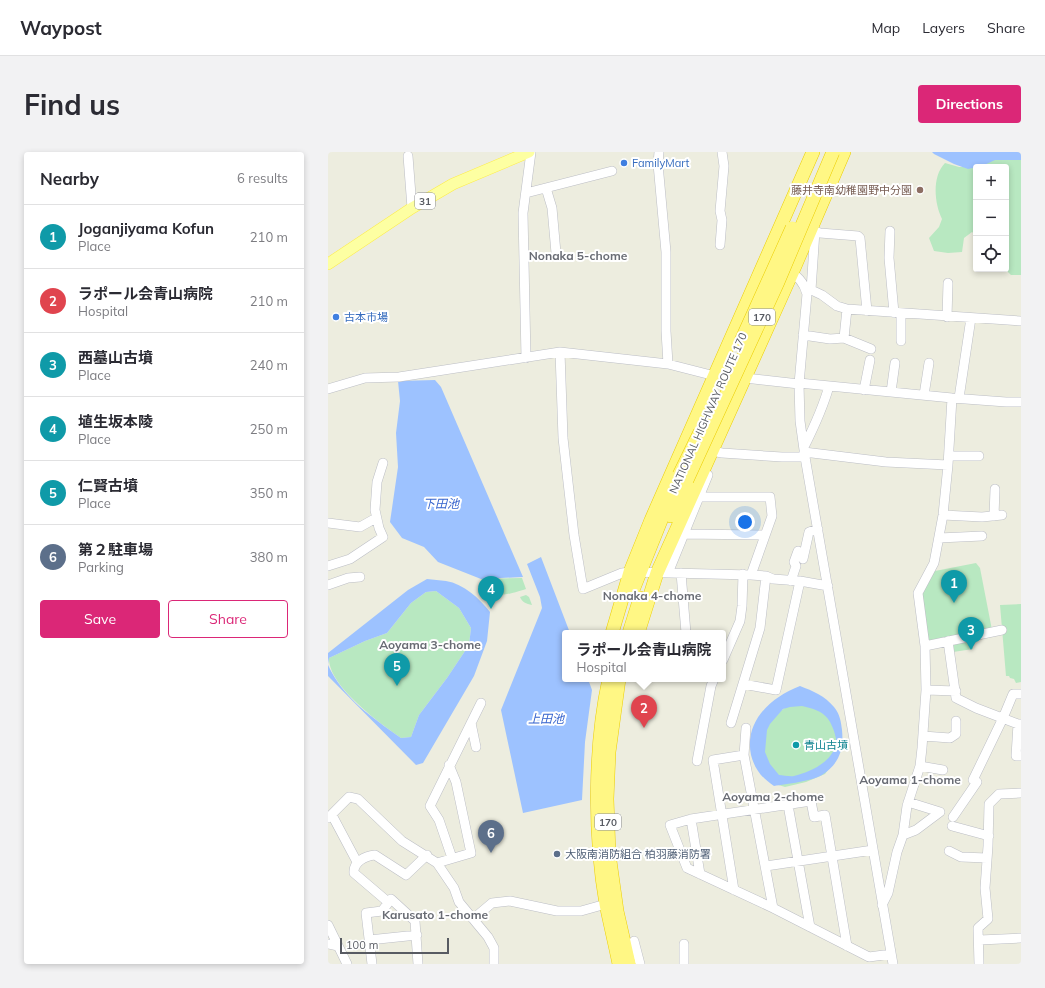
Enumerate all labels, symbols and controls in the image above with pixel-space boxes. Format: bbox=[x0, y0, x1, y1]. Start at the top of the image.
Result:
text: Waypost bbox=[20, 16, 102, 40]
text: Map bbox=[871, 19, 900, 37]
text: Layers bbox=[922, 19, 965, 37]
text: Share bbox=[987, 19, 1025, 37]
button: Directions bbox=[918, 85, 1021, 123]
text: Find us bbox=[24, 87, 120, 122]
place label: FamilyMart bbox=[632, 156, 690, 170]
marker: FamilyMart bbox=[619, 158, 629, 168]
map controls bbox=[973, 164, 1009, 272]
button: + bbox=[973, 164, 1009, 200]
text: Nearby bbox=[40, 168, 99, 189]
text: 6 results bbox=[237, 170, 288, 186]
place label: 藤井寺南幼稚園野中分園 bbox=[791, 183, 912, 197]
marker: 藤井寺南幼稚園野中分園 bbox=[915, 185, 925, 195]
road number: 31 bbox=[415, 193, 435, 209]
button: − bbox=[973, 200, 1009, 236]
text: Joganjiyama Kofun bbox=[78, 219, 214, 238]
text: 1 bbox=[49, 229, 57, 245]
text: 210 m bbox=[250, 229, 288, 245]
button: locate bbox=[973, 236, 1009, 272]
text: Place bbox=[78, 238, 111, 254]
district label: Nonaka 5-chome bbox=[529, 248, 628, 263]
text: ラポール会青山病院 bbox=[78, 284, 213, 303]
text: 2 bbox=[49, 293, 57, 309]
text: 210 m bbox=[250, 293, 288, 309]
text: Hospital bbox=[78, 303, 128, 319]
road number: 170 bbox=[749, 309, 775, 325]
place label: 古本市場 bbox=[344, 310, 388, 324]
marker: 古本市場 bbox=[331, 312, 341, 322]
street label: NATIONAL HIGHWAY ROUTE 170 bbox=[666, 330, 750, 496]
text: 西墓山古墳 bbox=[78, 348, 153, 367]
text: 3 bbox=[49, 357, 57, 373]
text: 240 m bbox=[250, 357, 288, 373]
text: Place bbox=[78, 367, 111, 383]
text: 埴生坂本陵 bbox=[78, 412, 153, 431]
text: 4 bbox=[49, 421, 57, 437]
text: 250 m bbox=[250, 421, 288, 437]
text: Place bbox=[78, 431, 111, 447]
text: 仁賢古墳 bbox=[78, 476, 138, 495]
text: 5 bbox=[49, 485, 57, 501]
text: 350 m bbox=[250, 485, 288, 501]
text: Place bbox=[78, 495, 111, 511]
water label: 下田池 bbox=[423, 496, 460, 511]
your location bbox=[735, 512, 755, 532]
text: 第２駐車場 bbox=[78, 540, 153, 559]
text: 6 bbox=[49, 549, 57, 565]
text: 380 m bbox=[250, 549, 288, 565]
text: Parking bbox=[78, 559, 124, 575]
pin: 1 bbox=[941, 570, 967, 603]
pin: 4 bbox=[478, 576, 504, 609]
district label: Nonaka 4-chome bbox=[603, 588, 702, 603]
button: Save bbox=[40, 600, 160, 638]
button: Share bbox=[168, 600, 288, 638]
pin: 3 bbox=[958, 617, 984, 650]
popup bbox=[562, 630, 726, 682]
district label: Aoyama 3-chome bbox=[379, 637, 481, 652]
text: ラポール会青山病院 bbox=[576, 640, 712, 659]
pin: 5 bbox=[384, 653, 410, 686]
text: Hospital bbox=[576, 659, 627, 675]
pin: 2 bbox=[631, 695, 657, 728]
water label: 上田池 bbox=[528, 711, 565, 726]
place label: 青山古墳 bbox=[804, 738, 848, 752]
marker: 青山古墳 bbox=[791, 740, 801, 750]
district label: Aoyama 1-chome bbox=[859, 772, 961, 787]
district label: Aoyama 2-chome bbox=[722, 789, 824, 804]
road number: 170 bbox=[595, 814, 621, 830]
pin: 6 bbox=[478, 820, 504, 853]
place label: 大阪南消防組合 柏羽藤消防署 bbox=[565, 847, 711, 861]
marker: 大阪南消防組合 柏羽藤消防署 bbox=[552, 849, 562, 859]
district label: Karusato 1-chome bbox=[382, 907, 488, 922]
scale bar bbox=[340, 936, 449, 955]
text: 100 m bbox=[346, 938, 378, 952]

